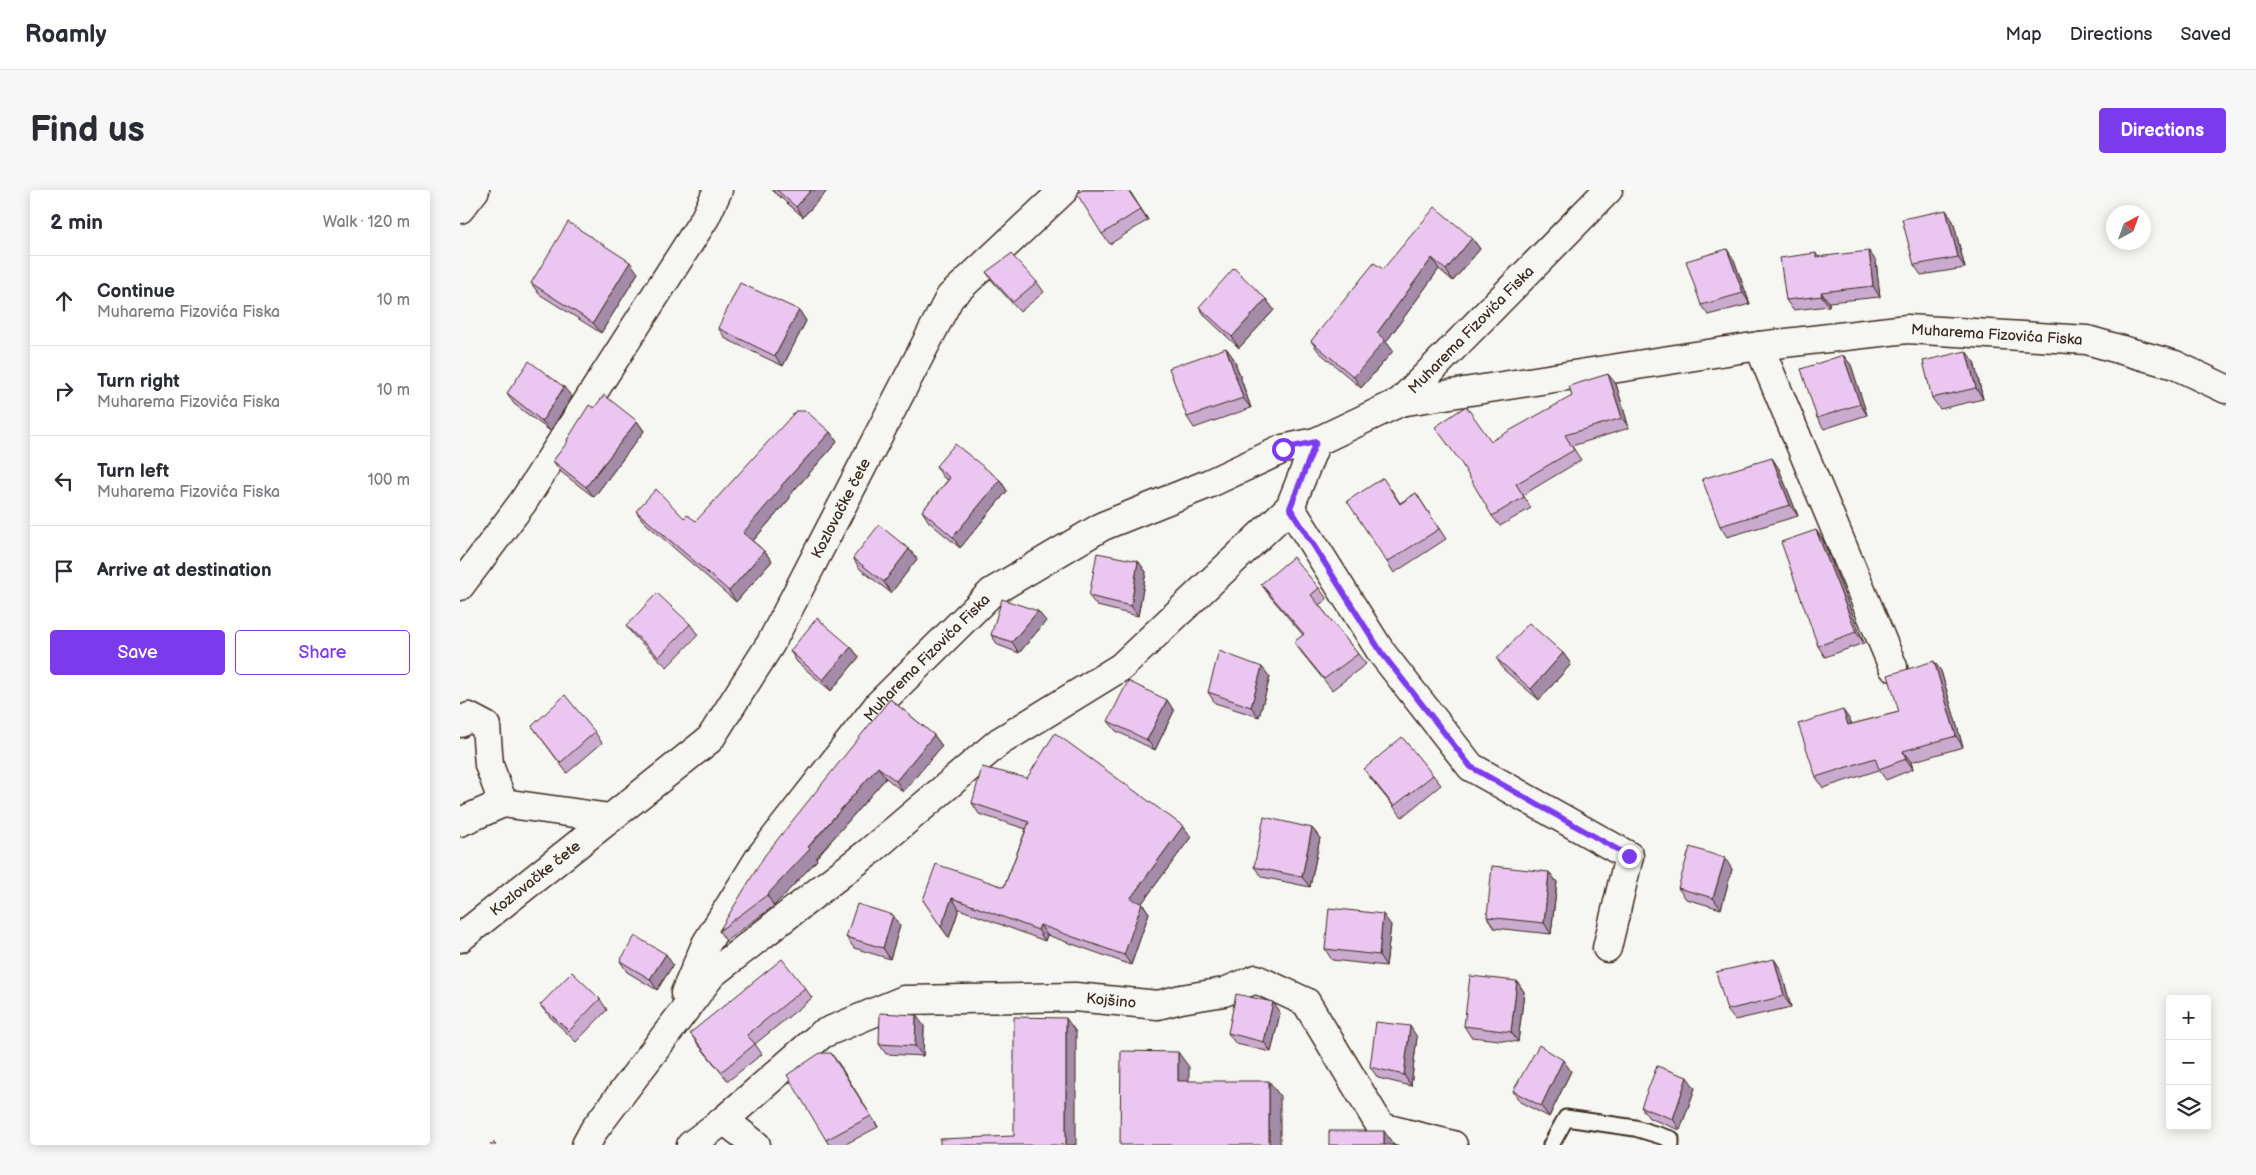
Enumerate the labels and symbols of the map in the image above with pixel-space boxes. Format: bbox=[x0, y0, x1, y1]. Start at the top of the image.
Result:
north arrow bbox=[2106, 205, 2151, 250]
street label: Muharema Fizovića Fiska bbox=[1404, 262, 1538, 398]
street label: Muharema Fizovića Fiska bbox=[1910, 320, 2083, 350]
route start bbox=[1272, 438, 1295, 461]
street label: Kozlovačke čete bbox=[807, 455, 875, 562]
street label: Muharema Fizovića Fiska bbox=[860, 590, 994, 726]
street label: Kozlovačke čete bbox=[486, 837, 585, 920]
route end bbox=[1618, 845, 1641, 868]
street label: Kojšino bbox=[1085, 989, 1137, 1013]

